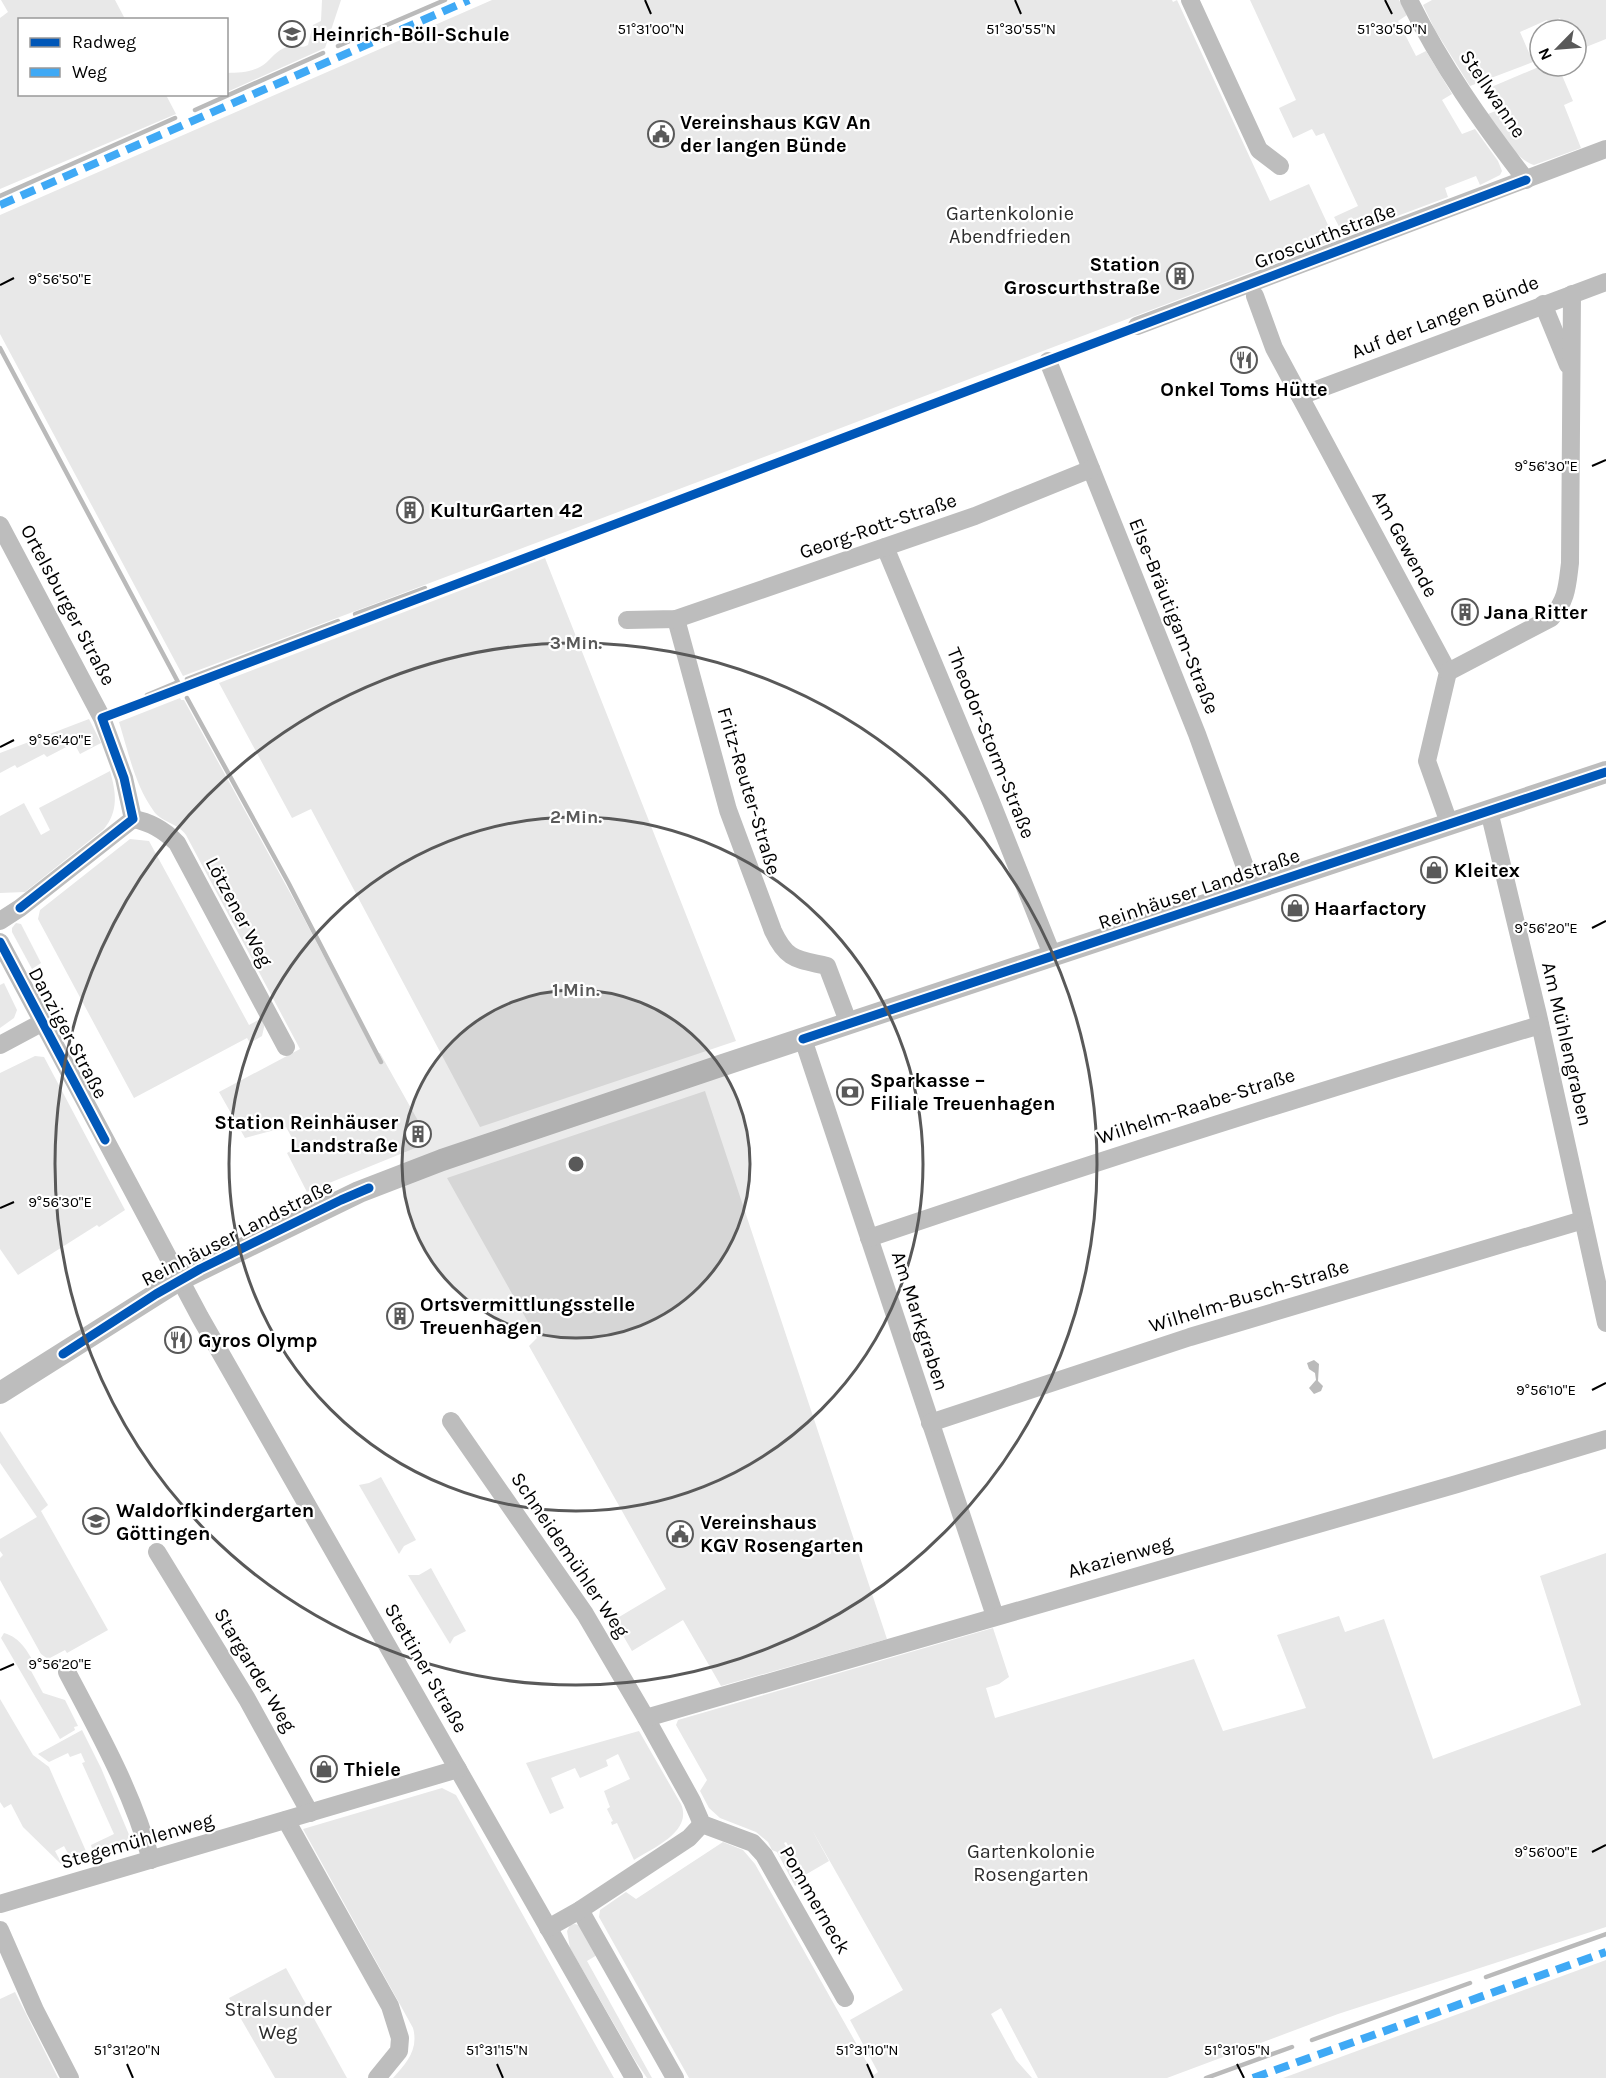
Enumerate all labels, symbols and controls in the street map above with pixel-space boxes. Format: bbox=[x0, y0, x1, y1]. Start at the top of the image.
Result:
legend bbox=[18, 18, 228, 96]
north arrow bbox=[1528, 18, 1588, 78]
school or university icon: Heinrich-Böll-Schule bbox=[277, 19, 307, 49]
text: 51°31'00"N bbox=[617, 20, 685, 38]
text: 51°30'55"N bbox=[986, 20, 1056, 38]
text: 51°30'50"N bbox=[1357, 20, 1427, 38]
place label: Heinrich-Böll-Schule bbox=[312, 23, 510, 46]
text: Radweg bbox=[72, 31, 136, 53]
text: N bbox=[1534, 45, 1556, 63]
street label: Stellwanne bbox=[1455, 46, 1531, 142]
text: Weg bbox=[72, 61, 107, 83]
place label: Vereinshaus KGV An der langen Bünde bbox=[680, 111, 871, 157]
public building icon: Vereinshaus KGV An der langen Bünde bbox=[646, 119, 676, 149]
street label: Groscurthstraße bbox=[1251, 198, 1399, 274]
park label: Gartenkolonie Abendfrieden bbox=[946, 202, 1074, 248]
place label: Station Groscurthstraße bbox=[1004, 253, 1160, 299]
building icon: Station Groscurthstraße bbox=[1165, 261, 1195, 291]
text: 9°56'50"E bbox=[28, 270, 92, 288]
street label: Auf der Langen Bünde bbox=[1348, 271, 1542, 363]
restaurant icon: Onkel Toms Hütte bbox=[1229, 345, 1259, 375]
place label: Onkel Toms Hütte bbox=[1160, 378, 1328, 401]
text: 9°56'30"E bbox=[1514, 457, 1578, 475]
street label: Am Gewende bbox=[1367, 487, 1443, 601]
street label: Georg-Rott-Straße bbox=[796, 488, 960, 564]
building icon: KulturGarten 42 bbox=[395, 495, 425, 525]
place label: KulturGarten 42 bbox=[430, 499, 583, 522]
street label: Else-Bräutigam-Straße bbox=[1124, 515, 1224, 717]
street label: Ortelsburger Straße bbox=[16, 521, 120, 689]
building icon: Jana Ritter bbox=[1450, 597, 1480, 627]
place label: Jana Ritter bbox=[1484, 601, 1588, 624]
text: 3 Min. bbox=[550, 632, 602, 654]
street label: Theodor-Storm-Straße bbox=[942, 644, 1040, 842]
street label: Fritz-Reuter-Straße bbox=[712, 704, 786, 878]
text: 9°56'40"E bbox=[28, 731, 92, 749]
text: 2 Min. bbox=[550, 806, 602, 828]
street label: Reinhäuser Landstraße bbox=[1095, 844, 1303, 934]
street label: Lötzener Weg bbox=[201, 853, 277, 971]
shop icon: Kleitex bbox=[1419, 855, 1449, 885]
place label: Kleitex bbox=[1454, 859, 1520, 882]
shop icon: Haarfactory bbox=[1280, 893, 1310, 923]
place label: Haarfactory bbox=[1314, 897, 1426, 920]
text: 9°56'20"E bbox=[1514, 919, 1578, 937]
street label: Am Mühlengraben bbox=[1537, 960, 1597, 1128]
street label: Danziger Straße bbox=[24, 963, 112, 1103]
text: 1 Min. bbox=[552, 979, 600, 1001]
street label: Wilhelm-Raabe-Straße bbox=[1094, 1063, 1298, 1149]
place label: Sparkasse – Filiale Treuenhagen bbox=[870, 1069, 1055, 1115]
bank icon: Sparkasse – Filiale Treuenhagen bbox=[835, 1077, 865, 1107]
place label: Station Reinhäuser Landstraße bbox=[214, 1111, 398, 1157]
building icon: Station Reinhäuser Landstraße bbox=[403, 1119, 433, 1149]
centre of rings bbox=[566, 1154, 586, 1174]
street label: Reinhäuser Landstraße bbox=[138, 1175, 336, 1291]
text: 9°56'30"E bbox=[28, 1193, 92, 1211]
street label: Am Markgraben bbox=[887, 1248, 953, 1394]
street label: Wilhelm-Busch-Straße bbox=[1146, 1255, 1352, 1337]
place label: Ortsvermittlungsstelle Treuenhagen bbox=[420, 1293, 635, 1339]
building icon: Ortsvermittlungsstelle Treuenhagen bbox=[385, 1301, 415, 1331]
restaurant icon: Gyros Olymp bbox=[163, 1325, 193, 1355]
place label: Gyros Olymp bbox=[198, 1329, 317, 1352]
text: 9°56'10"E bbox=[1516, 1381, 1576, 1399]
street label: Schneidemühler Weg bbox=[506, 1468, 634, 1642]
place label: Waldorfkindergarten Göttingen bbox=[116, 1499, 314, 1545]
school or university icon: Waldorfkindergarten Göttingen bbox=[81, 1506, 111, 1536]
place label: Vereinshaus KGV Rosengarten bbox=[700, 1511, 864, 1557]
public building icon: Vereinshaus KGV Rosengarten bbox=[665, 1519, 695, 1549]
street label: Akazienweg bbox=[1065, 1531, 1175, 1583]
street label: Stettiner Straße bbox=[380, 1599, 472, 1737]
street label: Stargarder Weg bbox=[209, 1604, 301, 1736]
text: 9°56'20"E bbox=[28, 1655, 92, 1673]
shop icon: Thiele bbox=[309, 1754, 339, 1784]
place label: Thiele bbox=[344, 1758, 401, 1781]
street label: Stegemühlenweg bbox=[58, 1808, 216, 1874]
park label: Gartenkolonie Rosengarten bbox=[967, 1840, 1095, 1886]
street label: Pommerneck bbox=[775, 1842, 855, 1958]
text: 9°56'00"E bbox=[1514, 1843, 1578, 1861]
park label: Stralsunder Weg bbox=[224, 1998, 333, 2044]
text: 51°31'20"N bbox=[94, 2041, 160, 2059]
text: 51°31'15"N bbox=[466, 2041, 528, 2059]
text: 51°31'10"N bbox=[835, 2041, 899, 2059]
text: 51°31'05"N bbox=[1204, 2041, 1270, 2059]

